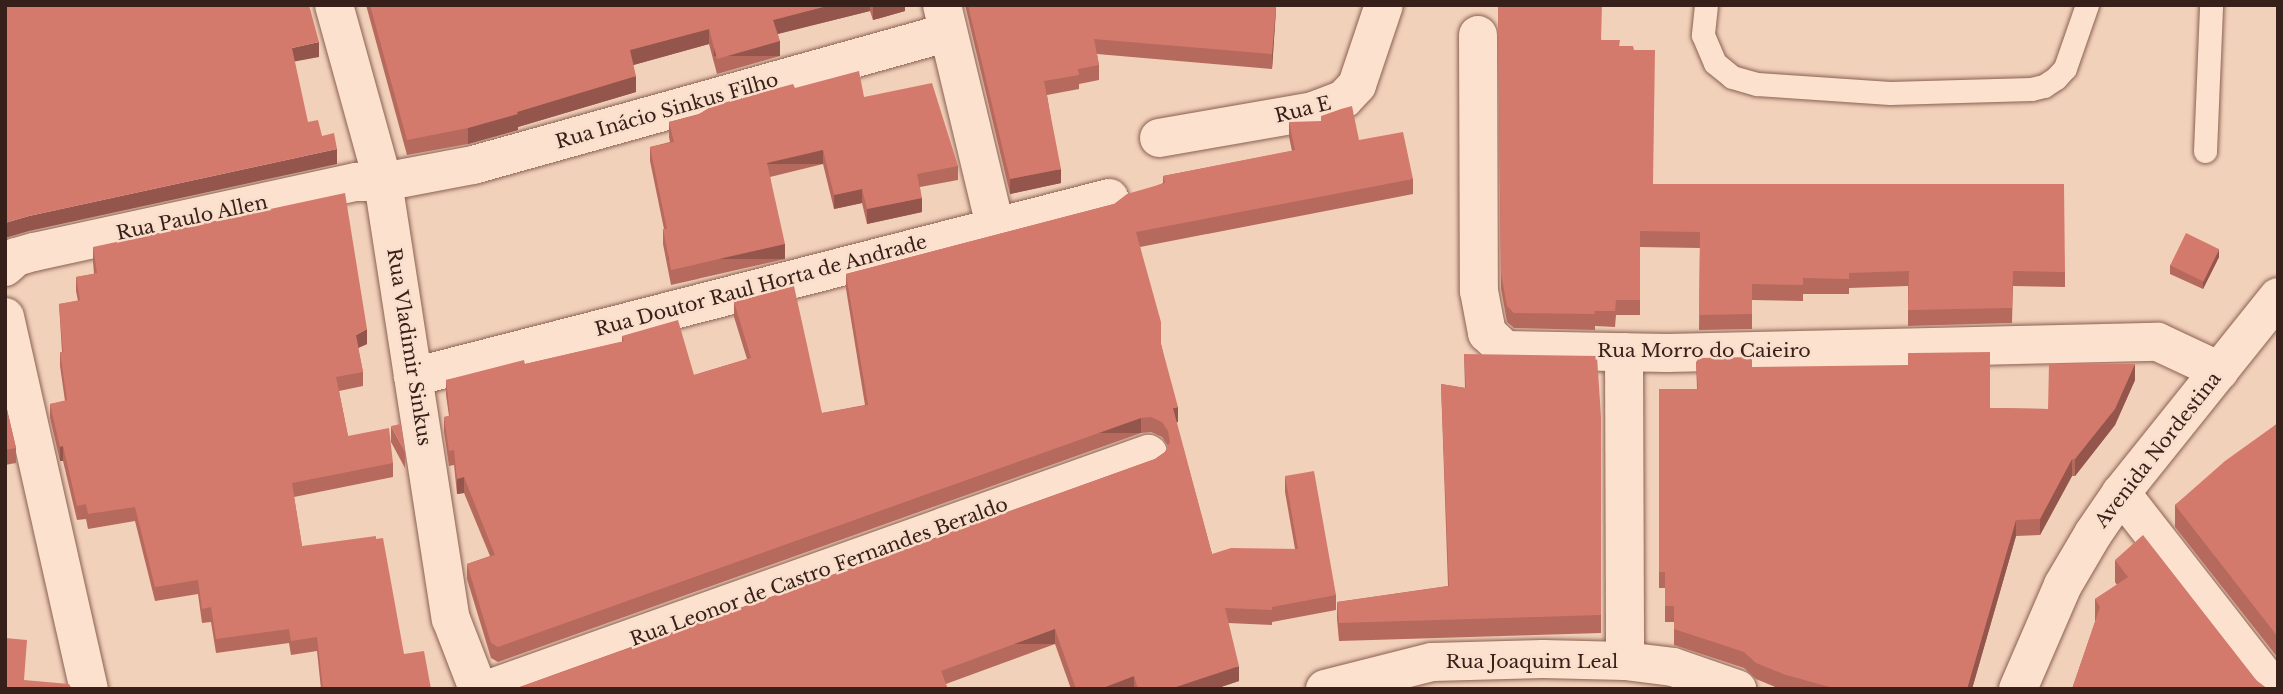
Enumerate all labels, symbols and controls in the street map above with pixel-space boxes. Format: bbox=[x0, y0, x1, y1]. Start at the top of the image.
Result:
street label: Rua Inácio Sinkus Filho bbox=[553, 68, 781, 154]
street label: Rua E bbox=[1272, 92, 1334, 128]
street label: Rua Paulo Allen bbox=[114, 191, 270, 245]
street label: Rua Doutor Raul Horta de Andrade bbox=[592, 230, 930, 342]
street label: Rua Vladimir Sinkus bbox=[382, 246, 436, 448]
street label: Rua Morro do Caieiro bbox=[1597, 340, 1811, 362]
street label: Avenida Nordestina bbox=[2090, 368, 2226, 532]
street label: Rua Leonor de Castro Fernandes Beraldo bbox=[627, 493, 1011, 651]
street label: Rua Joaquim Leal bbox=[1446, 651, 1618, 673]

